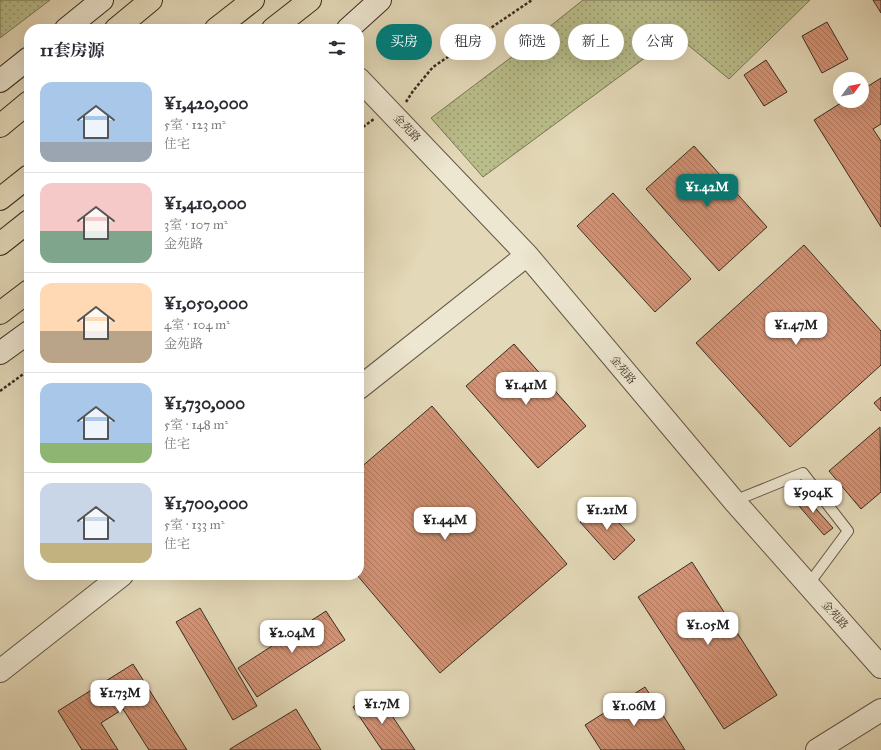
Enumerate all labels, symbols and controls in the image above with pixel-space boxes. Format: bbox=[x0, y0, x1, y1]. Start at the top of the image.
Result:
chip: 买房 bbox=[376, 24, 432, 60]
chip: 租房 bbox=[440, 24, 496, 60]
chip: 筛选 bbox=[504, 24, 560, 60]
chip: 新上 bbox=[568, 24, 624, 60]
chip: 公寓 bbox=[632, 24, 688, 60]
icon: filters bbox=[326, 37, 348, 59]
text: 11套房源 bbox=[40, 40, 104, 61]
north arrow bbox=[833, 72, 869, 108]
map controls bbox=[833, 72, 869, 108]
text: ¥1,420,000 bbox=[164, 93, 248, 114]
icon: home bbox=[72, 98, 120, 146]
street label: 金苑路 bbox=[391, 112, 423, 144]
text: 5室 · 123 m² bbox=[164, 117, 226, 133]
text: 住宅 bbox=[164, 136, 190, 152]
pin: ¥1.42M bbox=[674, 174, 740, 208]
text: ¥1.42M bbox=[685, 179, 729, 195]
text: ¥1,410,000 bbox=[164, 193, 247, 214]
icon: home bbox=[72, 199, 120, 247]
text: 3室 · 107 m² bbox=[164, 217, 228, 233]
text: 金苑路 bbox=[164, 236, 203, 252]
text: ¥1,050,000 bbox=[164, 293, 248, 314]
icon: home bbox=[72, 299, 120, 347]
pin: ¥1.47M bbox=[763, 312, 829, 346]
text: 4室 · 104 m² bbox=[164, 317, 230, 333]
text: ¥1.47M bbox=[774, 317, 818, 333]
text: 金苑路 bbox=[164, 336, 203, 352]
street label: 金苑路 bbox=[607, 353, 639, 387]
pin: ¥1.41M bbox=[493, 372, 559, 406]
text: ¥1.41M bbox=[505, 377, 547, 393]
text: ¥1,730,000 bbox=[164, 393, 245, 414]
icon: home bbox=[72, 399, 120, 447]
text: 5室 · 148 m² bbox=[164, 417, 228, 433]
text: 住宅 bbox=[164, 436, 190, 452]
pin: ¥904K bbox=[785, 480, 841, 514]
text: ¥904K bbox=[793, 485, 833, 501]
text: ¥1,700,000 bbox=[164, 493, 248, 514]
pin: ¥1.21M bbox=[574, 497, 640, 531]
icon: home bbox=[72, 499, 120, 547]
text: ¥1.21M bbox=[586, 502, 628, 518]
pin: ¥1.44M bbox=[412, 507, 478, 541]
text: ¥1.44M bbox=[423, 512, 467, 528]
text: 5室 · 133 m² bbox=[164, 517, 225, 533]
text: 住宅 bbox=[164, 536, 190, 552]
street label: 金苑路 bbox=[819, 598, 851, 632]
pin: ¥1.05M bbox=[675, 612, 741, 646]
text: ¥1.05M bbox=[686, 617, 730, 633]
pin: ¥2.04M bbox=[259, 620, 325, 654]
text: ¥2.04M bbox=[269, 625, 315, 641]
pin: ¥1.73M bbox=[87, 680, 153, 714]
text: ¥1.73M bbox=[99, 685, 141, 701]
pin: ¥1.7M bbox=[354, 691, 410, 725]
pin: ¥1.06M bbox=[601, 693, 667, 727]
text: ¥1.7M bbox=[364, 696, 400, 712]
text: ¥1.06M bbox=[612, 698, 656, 714]

